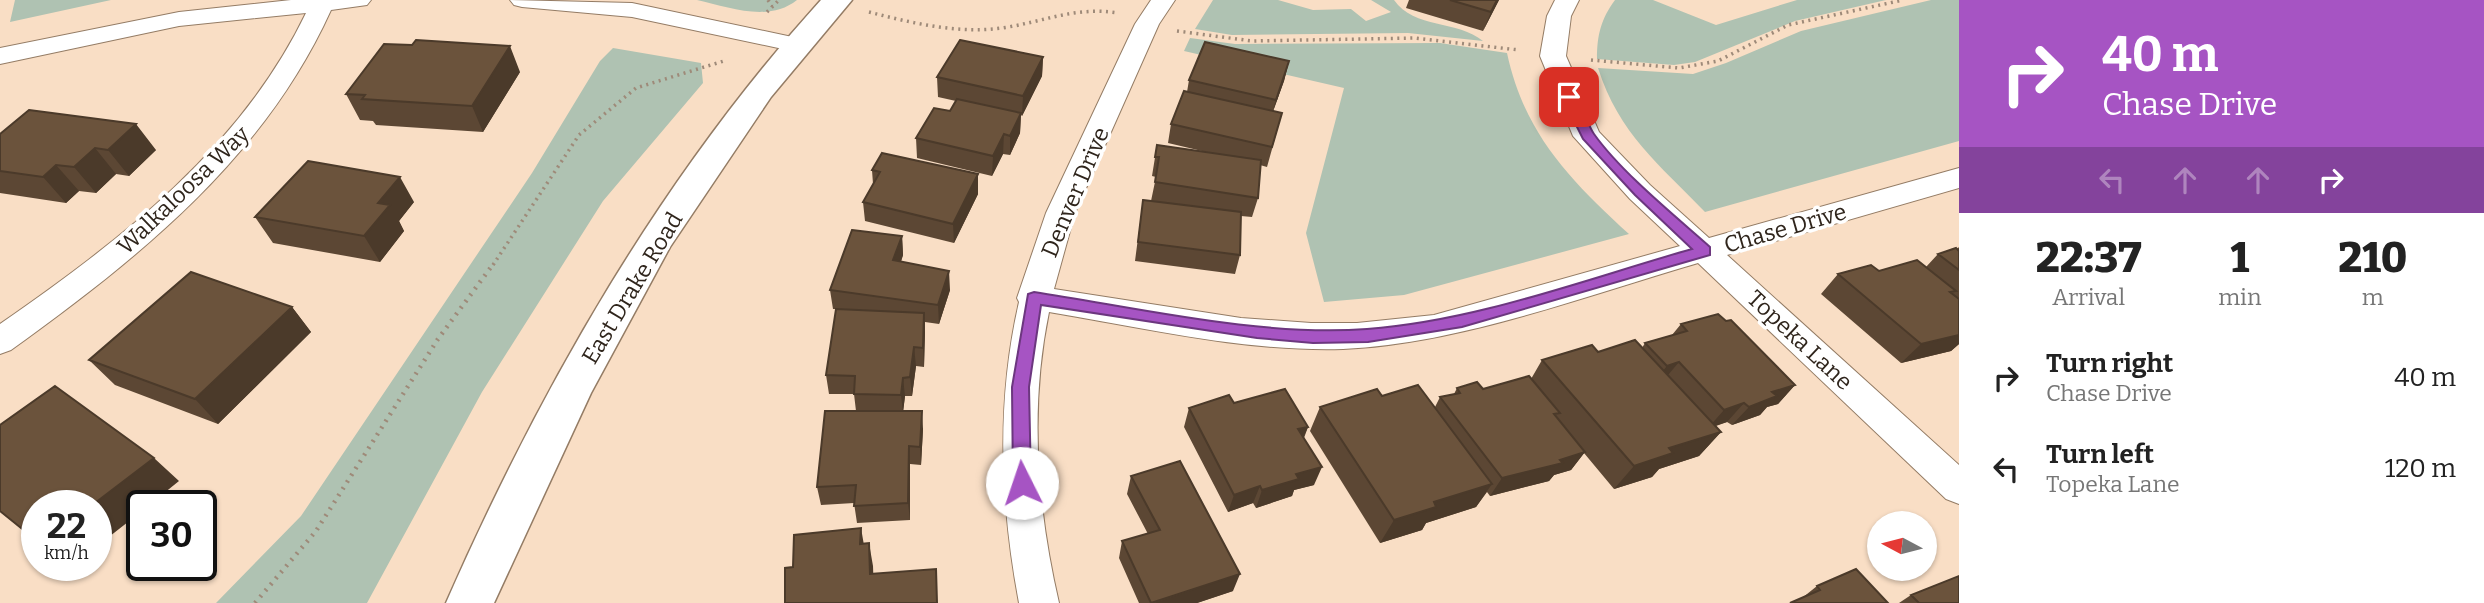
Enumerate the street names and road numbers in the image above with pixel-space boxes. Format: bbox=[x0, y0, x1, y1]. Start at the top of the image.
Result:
street label: Walkaloosa Way bbox=[111, 119, 255, 260]
street label: Denver Drive bbox=[1035, 123, 1115, 261]
street label: Chase Drive bbox=[1721, 197, 1849, 259]
street label: East Drake Road bbox=[576, 207, 688, 369]
street label: Topeka Lane bbox=[1742, 284, 1858, 396]

